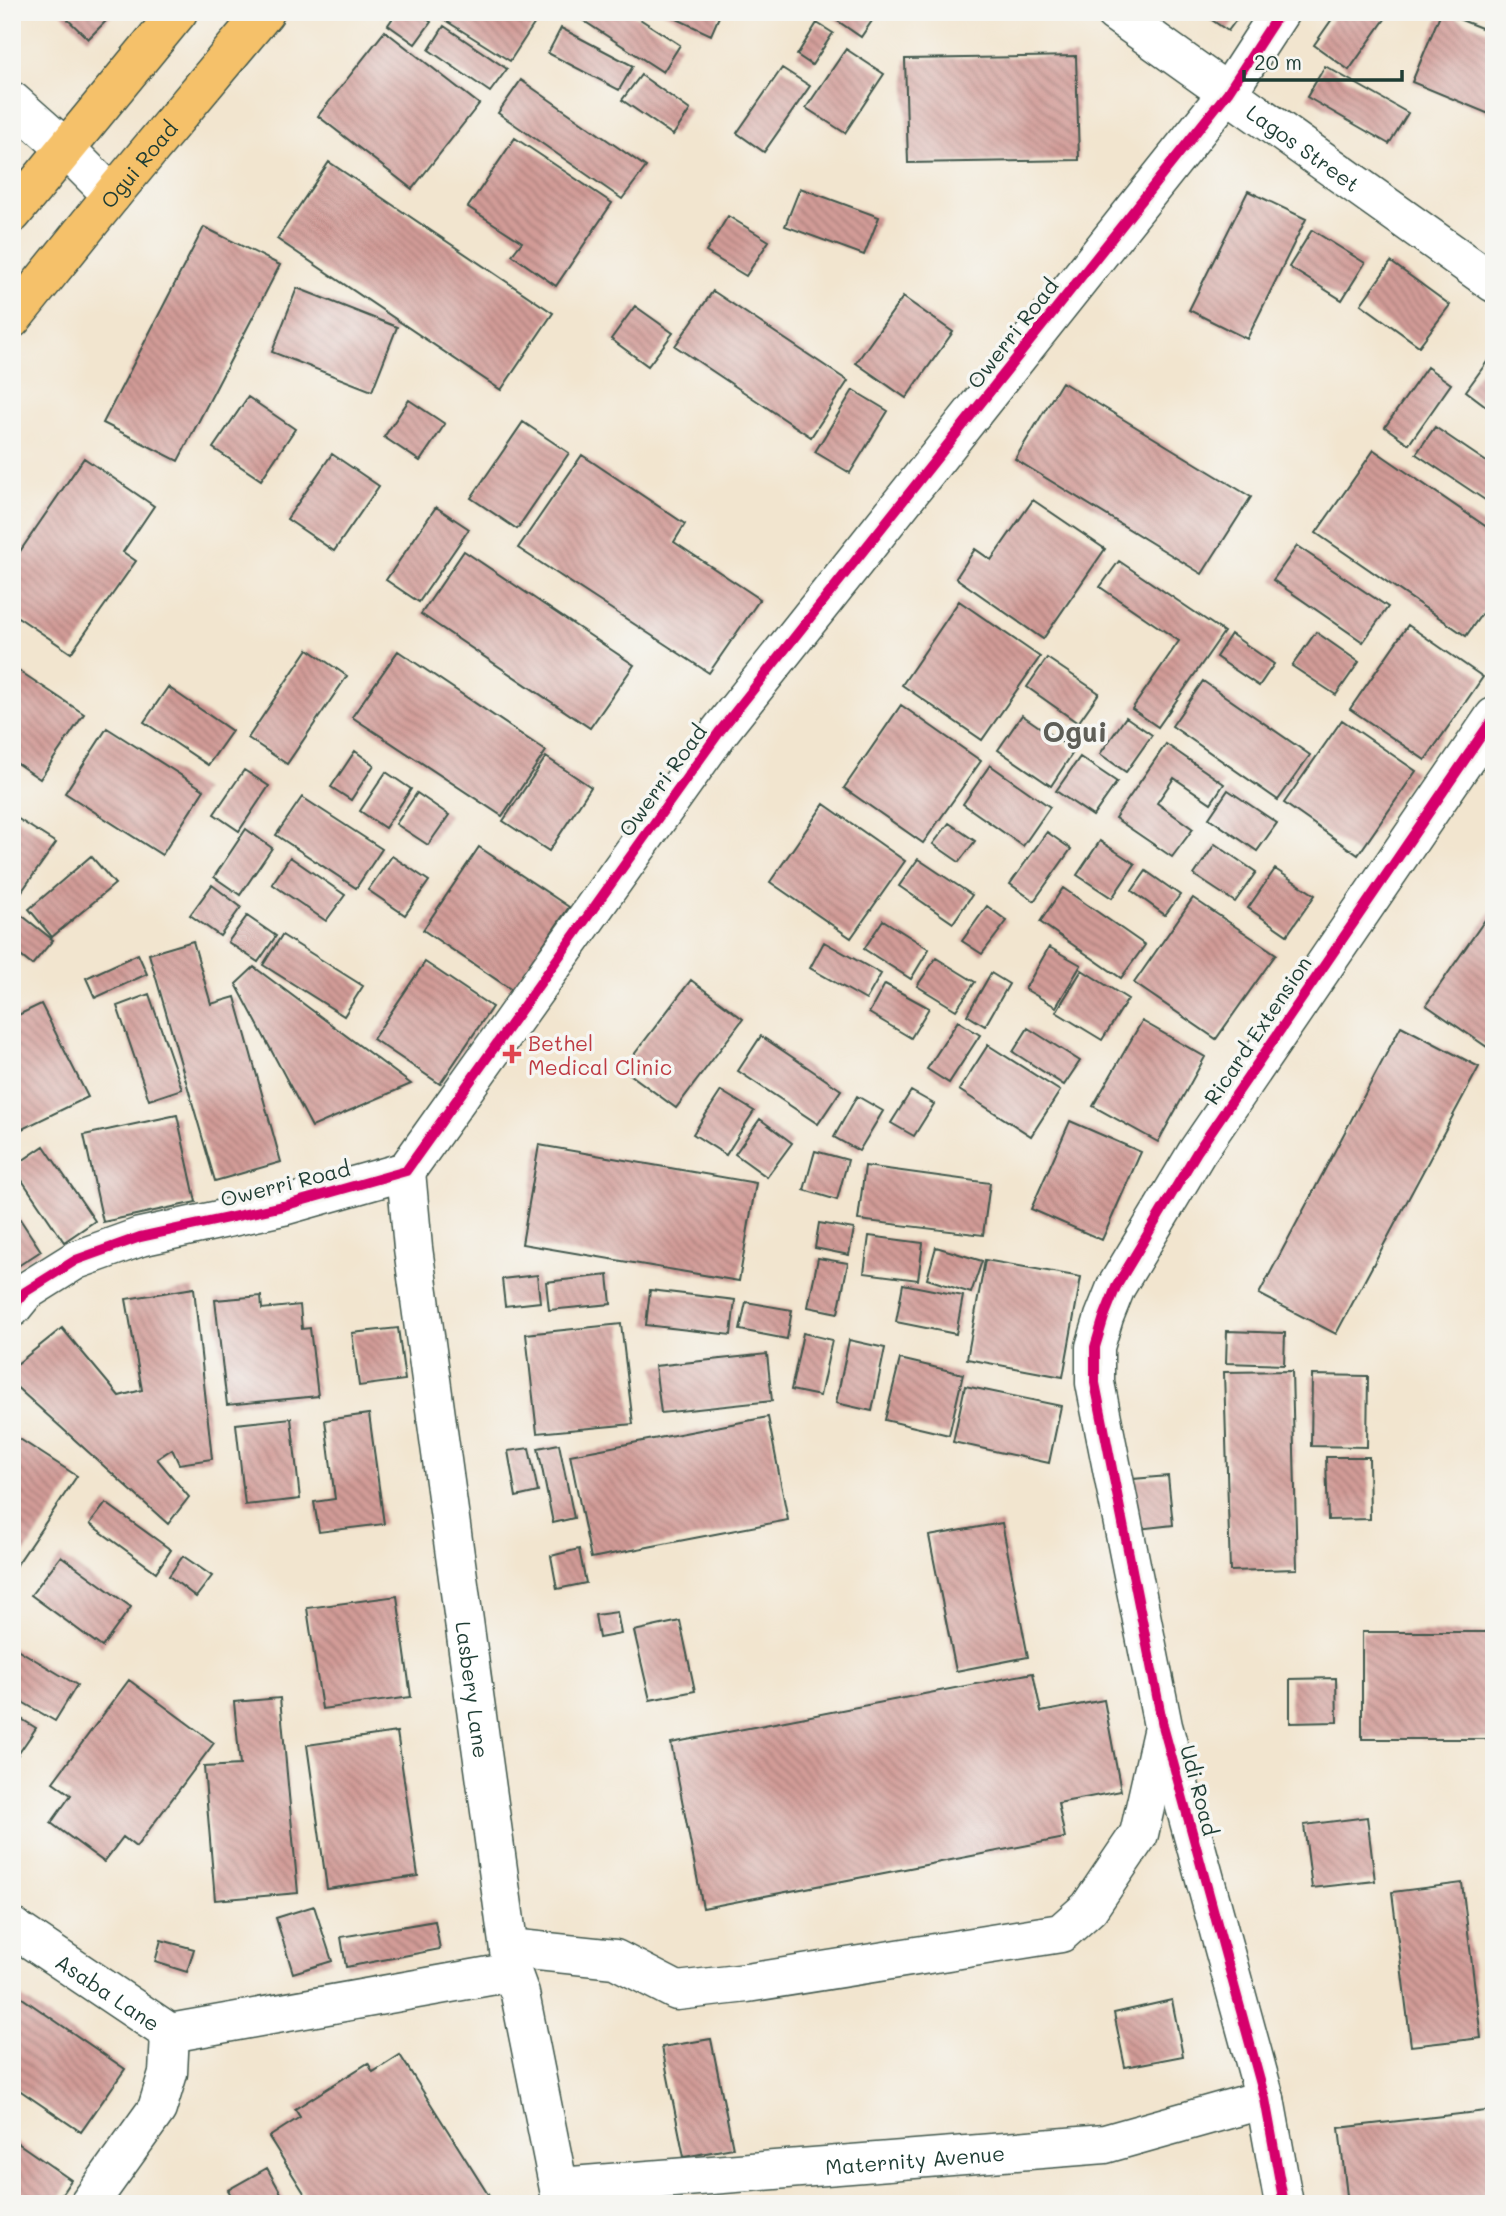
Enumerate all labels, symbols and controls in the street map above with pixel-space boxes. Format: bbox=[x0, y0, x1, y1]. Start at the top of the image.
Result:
scale bar bbox=[1244, 38, 1401, 82]
text: 20 m bbox=[1254, 48, 1302, 75]
street label: Lagos Street bbox=[1242, 98, 1366, 197]
street label: Ogui Road bbox=[94, 115, 182, 213]
street label: Owerri Road bbox=[961, 272, 1063, 394]
district label: Ogui bbox=[1043, 713, 1107, 749]
street label: Owerri Road bbox=[612, 718, 712, 842]
street label: Ricard Extension bbox=[1197, 951, 1317, 1109]
place label: Bethel Medical Clinic bbox=[528, 1029, 672, 1080]
marker: Bethel Medical Clinic bbox=[502, 1044, 522, 1064]
street label: Owerri Road bbox=[217, 1154, 353, 1212]
street label: Lasbery Lane bbox=[451, 1619, 496, 1760]
street label: Udi Road bbox=[1175, 1742, 1225, 1838]
street label: Asaba Lane bbox=[51, 1947, 166, 2036]
street label: Maternity Avenue bbox=[824, 2138, 1006, 2180]

